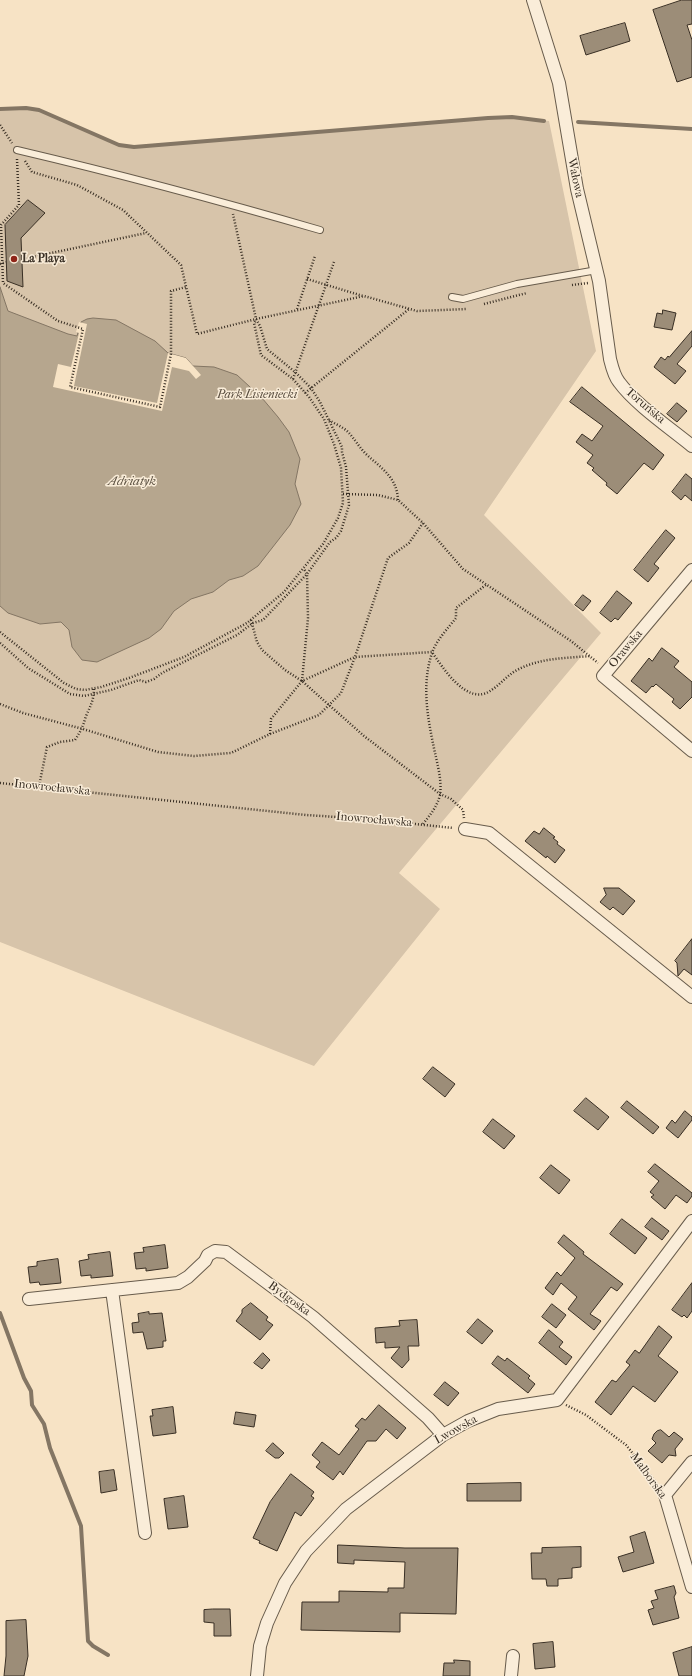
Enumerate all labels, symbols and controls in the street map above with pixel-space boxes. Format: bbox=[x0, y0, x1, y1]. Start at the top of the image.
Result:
street label: Wałowa bbox=[564, 157, 586, 199]
place label: La Playa bbox=[22, 252, 65, 266]
marker: La Playa bbox=[9, 254, 19, 264]
street label: Toruńska bbox=[622, 385, 668, 427]
park label: Park Lisieniecki bbox=[217, 388, 297, 402]
water label: Adriatyk bbox=[108, 474, 156, 490]
street label: Orawska bbox=[606, 627, 646, 671]
street label: Inowrocławska bbox=[13, 777, 91, 799]
street label: Inowrocławska bbox=[335, 809, 413, 831]
street label: Bydgoska bbox=[265, 1279, 313, 1319]
street label: Lwowska bbox=[432, 1412, 480, 1448]
street label: Malborska bbox=[627, 1450, 669, 1502]

